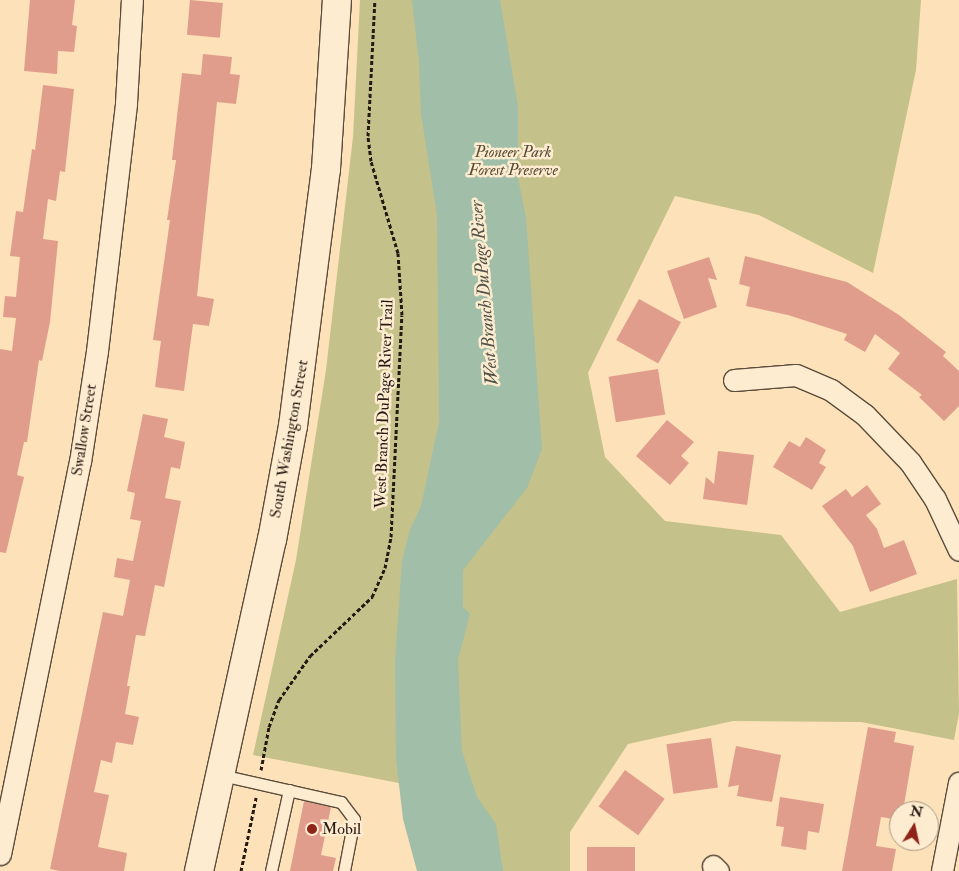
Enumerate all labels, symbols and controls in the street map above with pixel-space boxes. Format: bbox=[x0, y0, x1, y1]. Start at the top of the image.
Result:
park label: Pioneer Park Forest Preserve bbox=[468, 142, 558, 180]
water label: West Branch DuPage River bbox=[466, 200, 504, 386]
street label: West Branch DuPage River Trail bbox=[371, 299, 397, 509]
street label: South Washington Street bbox=[266, 358, 312, 520]
street label: Swallow Street bbox=[67, 383, 101, 477]
north arrow bbox=[889, 801, 939, 851]
text: N bbox=[909, 802, 924, 821]
place label: Mobil bbox=[322, 819, 361, 839]
marker: Mobil bbox=[306, 823, 318, 835]

